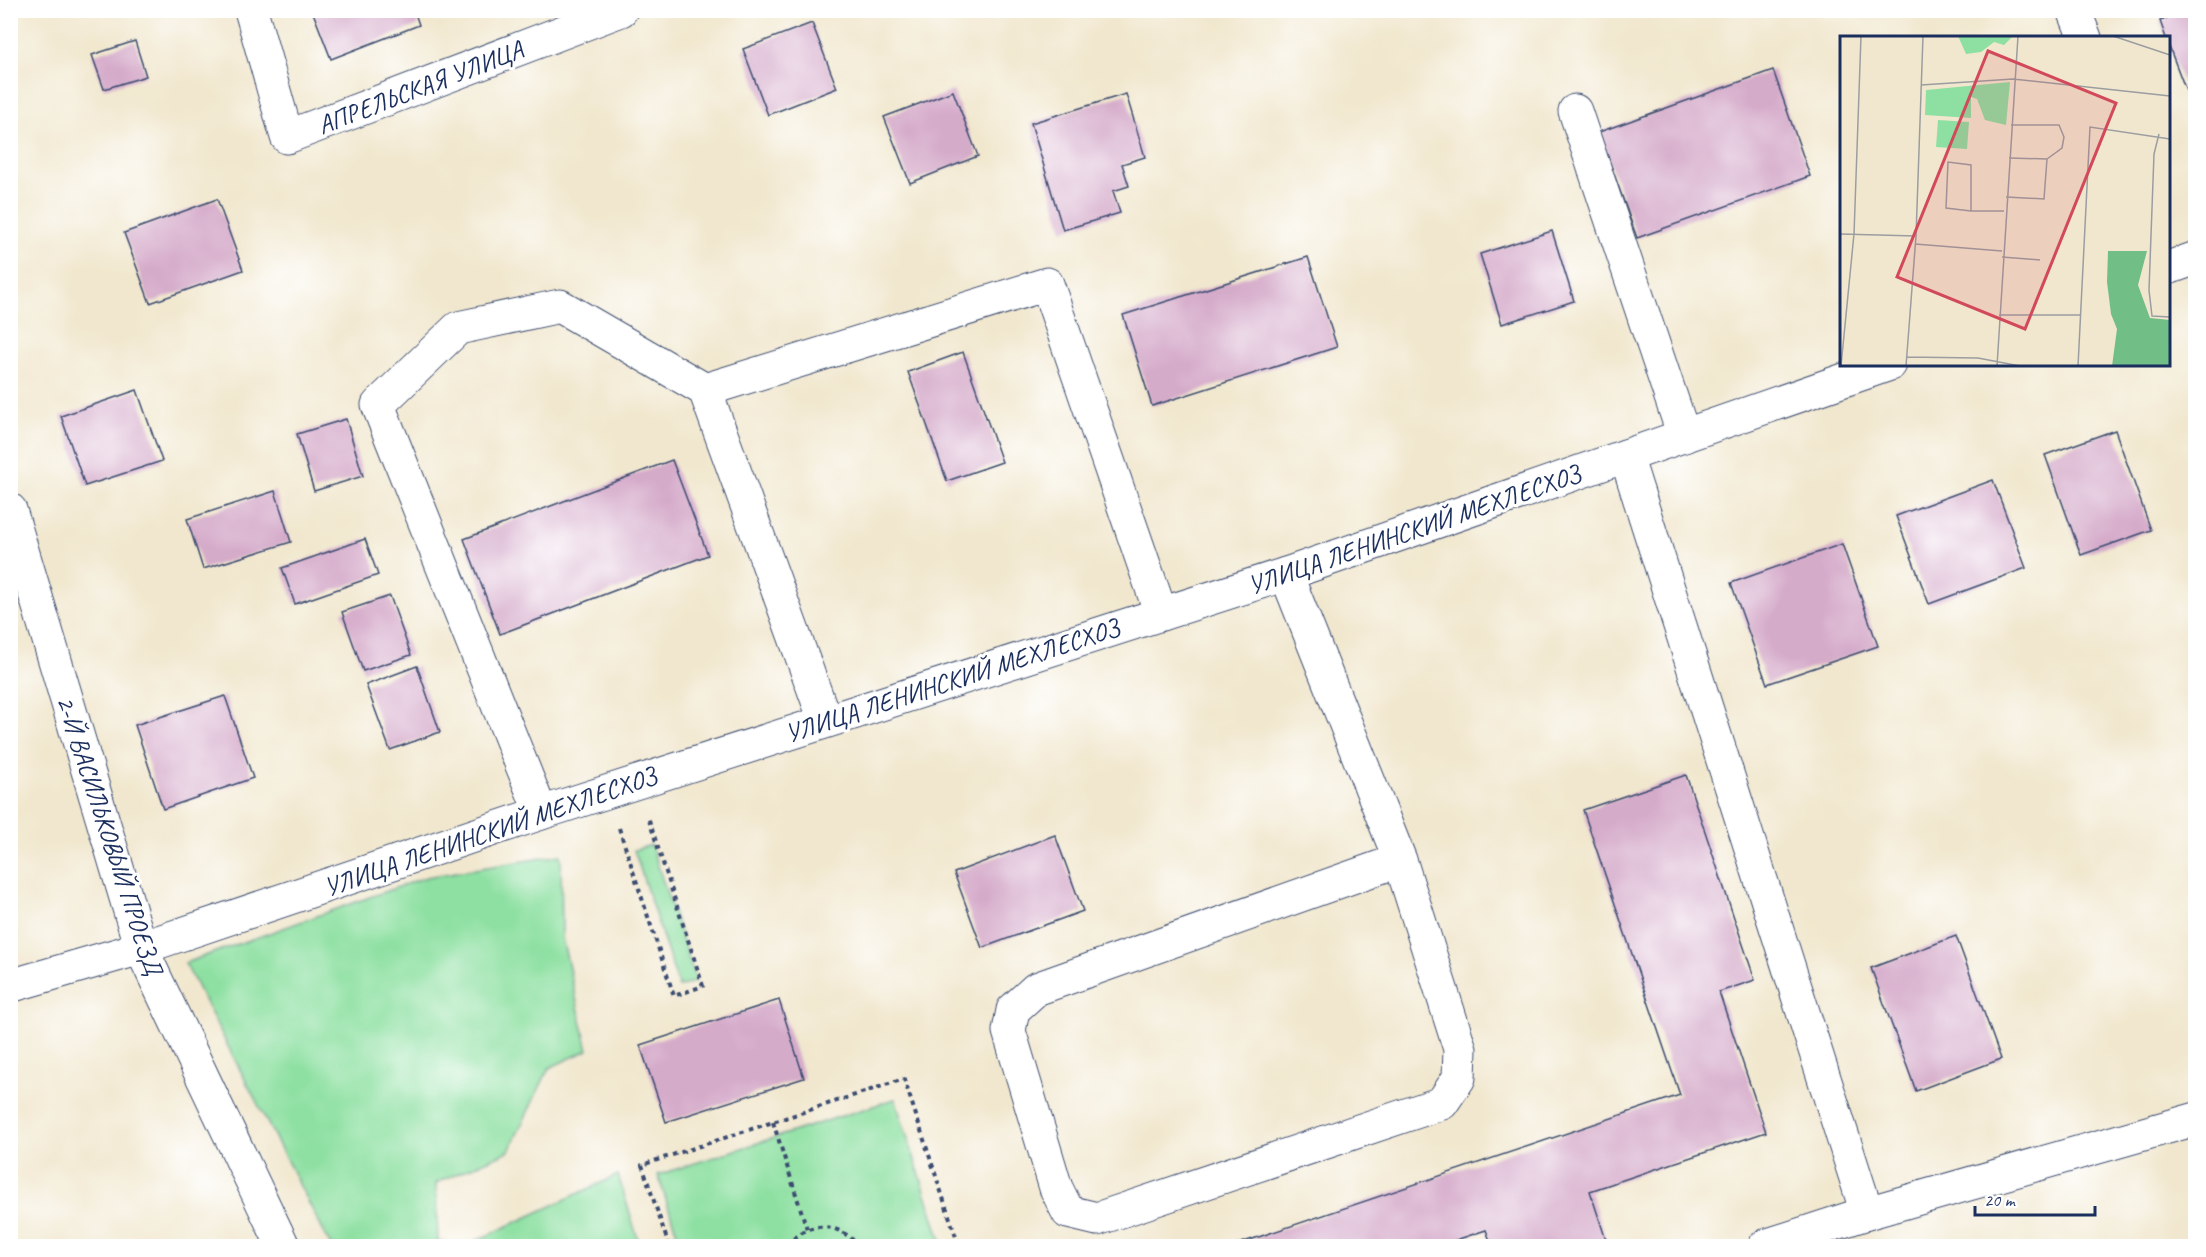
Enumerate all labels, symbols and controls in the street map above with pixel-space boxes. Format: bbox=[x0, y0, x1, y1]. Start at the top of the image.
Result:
street label: АПРЕЛЬСКАЯ УЛИЦА bbox=[313, 32, 529, 142]
inset map bbox=[1840, 36, 2170, 366]
street label: УЛИЦА ЛЕНИНСКИЙ МЕХЛЕСХОЗ bbox=[1243, 457, 1586, 602]
street label: УЛИЦА ЛЕНИНСКИЙ МЕХЛЕСХОЗ bbox=[781, 610, 1125, 750]
street label: 2-Й ВАСИЛЬКОВЫЙ ПРОЕЗД bbox=[49, 692, 171, 981]
street label: УЛИЦА ЛЕНИНСКИЙ МЕХЛЕСХОЗ bbox=[319, 759, 662, 904]
scale bar bbox=[1975, 1179, 2095, 1217]
text: 20 m bbox=[1984, 1189, 2017, 1211]

